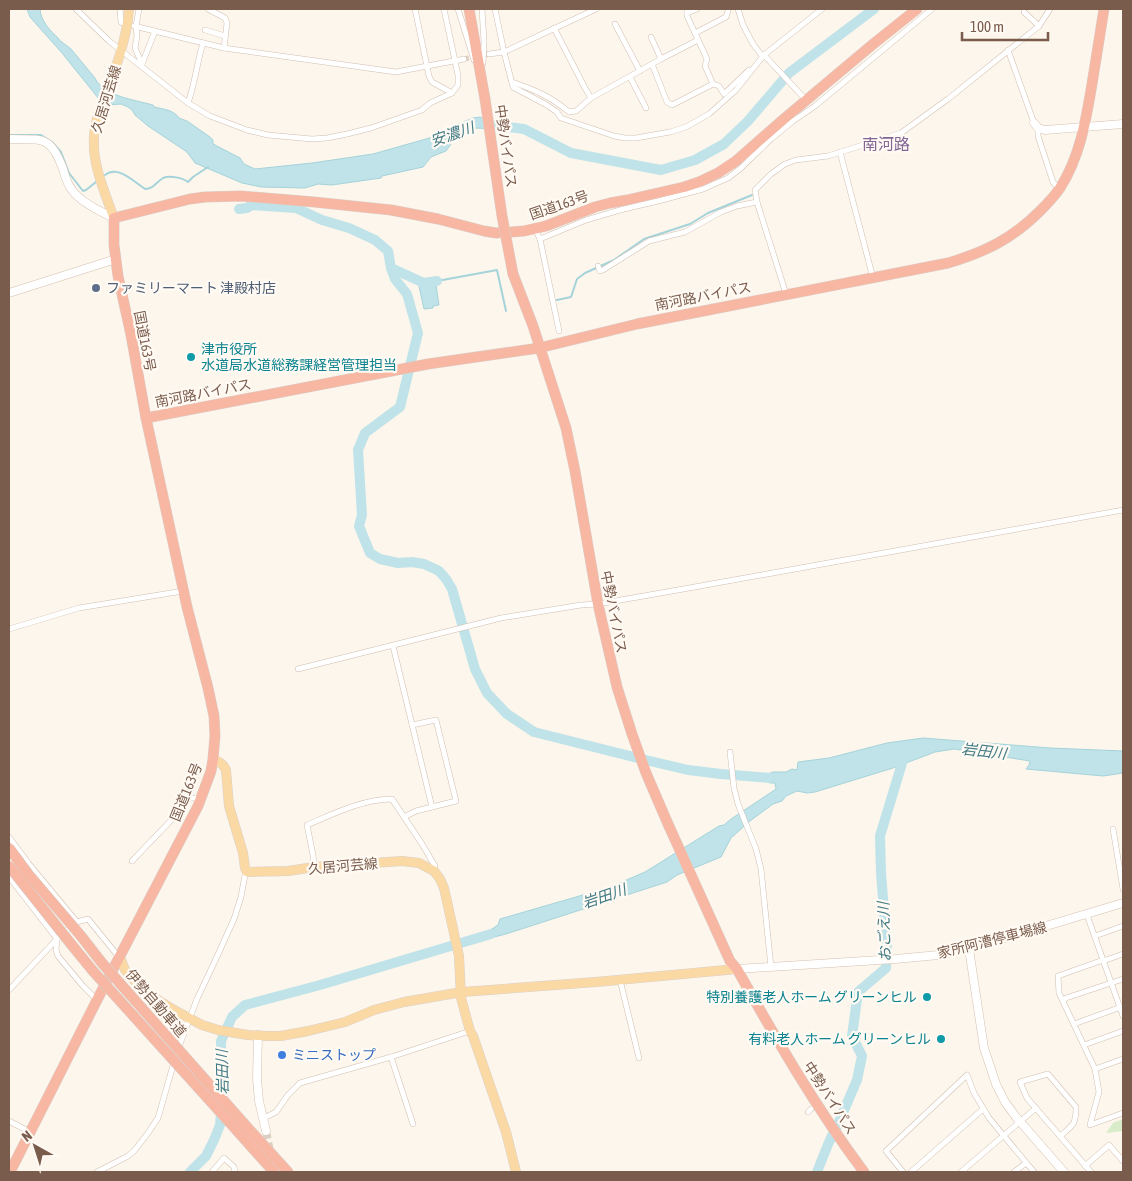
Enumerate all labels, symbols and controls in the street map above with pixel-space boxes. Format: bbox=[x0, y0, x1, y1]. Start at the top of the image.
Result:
scale bar bbox=[962, 10, 1048, 42]
text: 100 m bbox=[970, 18, 1004, 35]
street label: 久居河芸線 bbox=[88, 63, 124, 135]
street label: 中勢バイパス bbox=[492, 103, 520, 189]
water label: 安濃川 bbox=[428, 118, 478, 149]
district label: 南河路 bbox=[862, 135, 910, 153]
street label: 国道163号 bbox=[527, 187, 591, 223]
street label: 南河路バイパス bbox=[654, 279, 752, 313]
place label: ファミリーマート 津殿村店 bbox=[106, 280, 276, 296]
marker: ファミリーマート 津殿村店 bbox=[90, 282, 102, 294]
street label: 国道163号 bbox=[131, 309, 159, 373]
place label: 津市役所 水道局水道総務課経営管理担当 bbox=[201, 341, 397, 373]
marker: 津市役所 水道局水道総務課経営管理担当 bbox=[185, 351, 197, 363]
street label: 南河路バイパス bbox=[154, 376, 252, 410]
street label: 中勢バイパス bbox=[598, 569, 630, 655]
water label: 岩田川 bbox=[961, 740, 1009, 762]
street label: 国道163号 bbox=[167, 760, 205, 824]
street label: 久居河芸線 bbox=[307, 855, 379, 877]
water label: 岩田川 bbox=[580, 880, 630, 911]
water label: おごえ川 bbox=[874, 900, 894, 962]
street label: 家所阿漕停車場線 bbox=[936, 919, 1048, 961]
street label: 伊勢自動車道 bbox=[122, 966, 190, 1040]
place label: 特別養護老人ホーム グリーンヒル bbox=[706, 989, 917, 1005]
marker: 特別養護老人ホーム グリーンヒル bbox=[921, 991, 933, 1003]
place label: 有料老人ホーム グリーンヒル bbox=[748, 1031, 931, 1047]
marker: 有料老人ホーム グリーンヒル bbox=[935, 1033, 947, 1045]
water label: 岩田川 bbox=[213, 1047, 231, 1095]
place label: ミニストップ bbox=[292, 1047, 376, 1063]
marker: ミニストップ bbox=[276, 1049, 288, 1061]
street label: 中勢バイパス bbox=[800, 1059, 860, 1137]
north arrow bbox=[10, 1121, 60, 1171]
text: N bbox=[19, 1127, 35, 1145]

